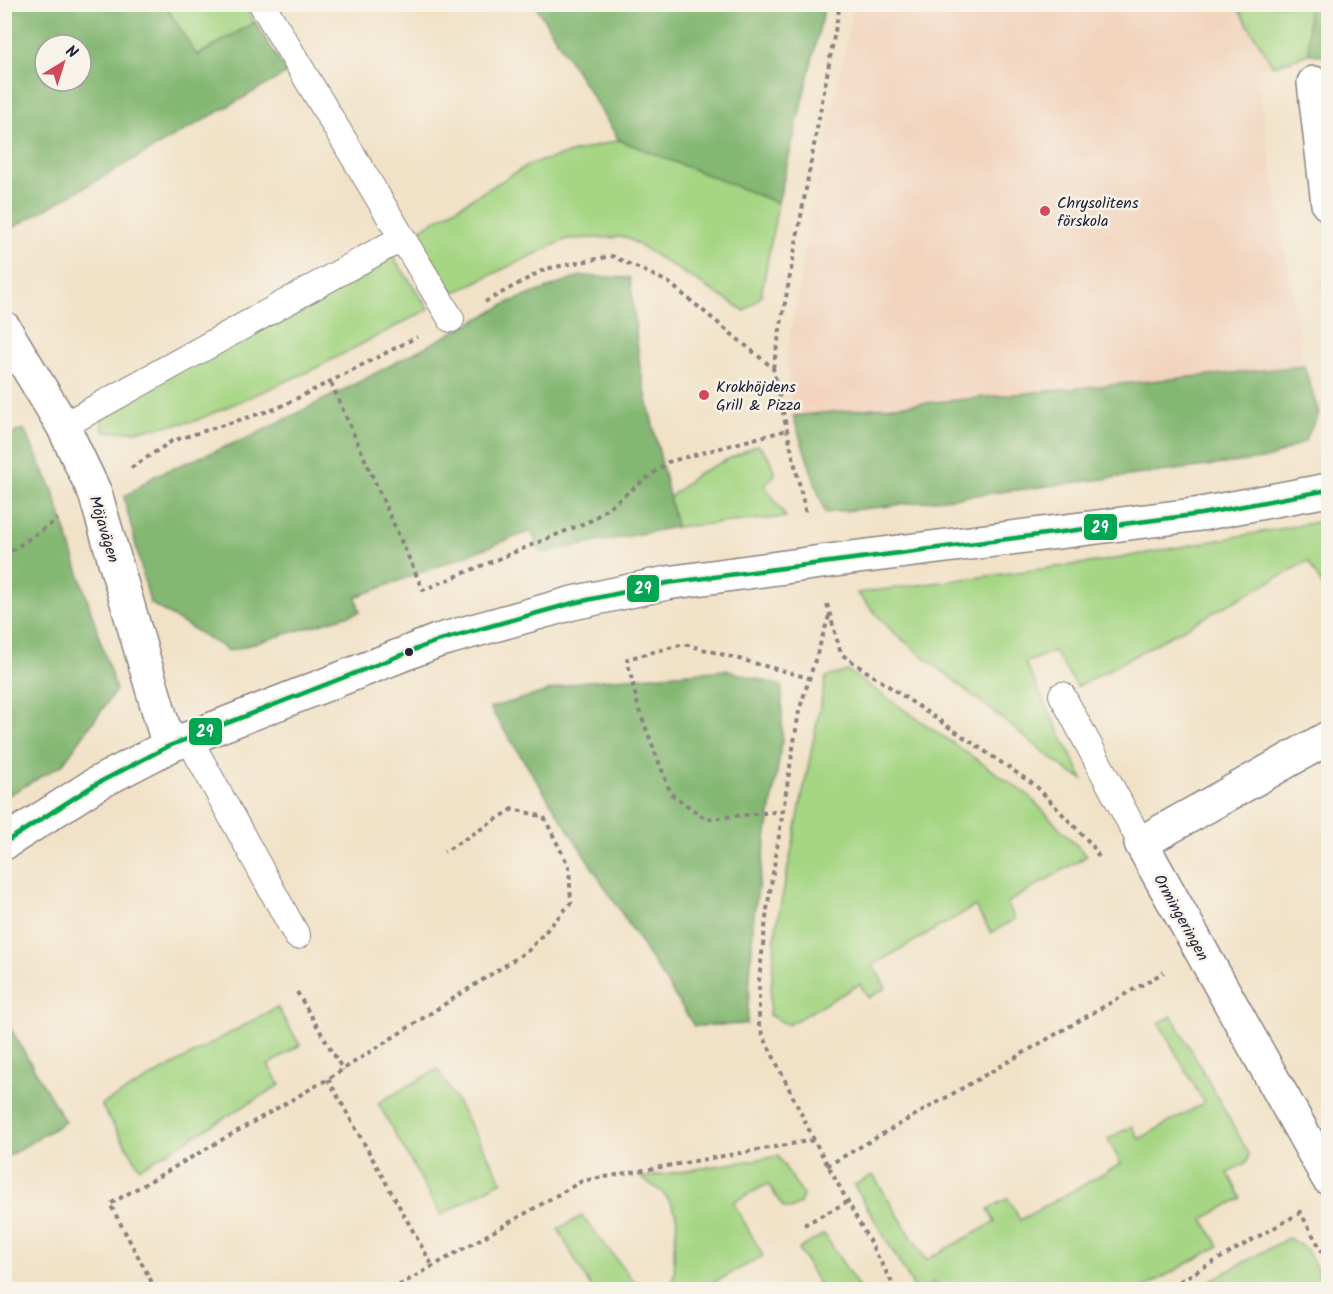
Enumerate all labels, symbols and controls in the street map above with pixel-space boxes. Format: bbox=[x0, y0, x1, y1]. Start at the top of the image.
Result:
north arrow bbox=[33, 33, 93, 93]
text: N bbox=[60, 39, 83, 65]
place label: Chrysolitens förskola bbox=[1057, 191, 1139, 234]
marker: Chrysolitens förskola bbox=[1038, 204, 1052, 218]
place label: Krokhöjdens Grill & Pizza bbox=[716, 375, 801, 418]
marker: Krokhöjdens Grill & Pizza bbox=[697, 388, 711, 402]
street label: Möjavägen bbox=[82, 493, 126, 566]
line badge: 29 bbox=[1083, 513, 1118, 541]
text: 29 bbox=[1091, 516, 1109, 541]
line badge: 29 bbox=[626, 574, 660, 603]
text: 29 bbox=[634, 577, 652, 602]
unlabelled marker bbox=[403, 646, 415, 658]
line badge: 29 bbox=[188, 717, 223, 746]
text: 29 bbox=[196, 720, 214, 745]
street label: Ormingeringen bbox=[1146, 870, 1215, 966]

